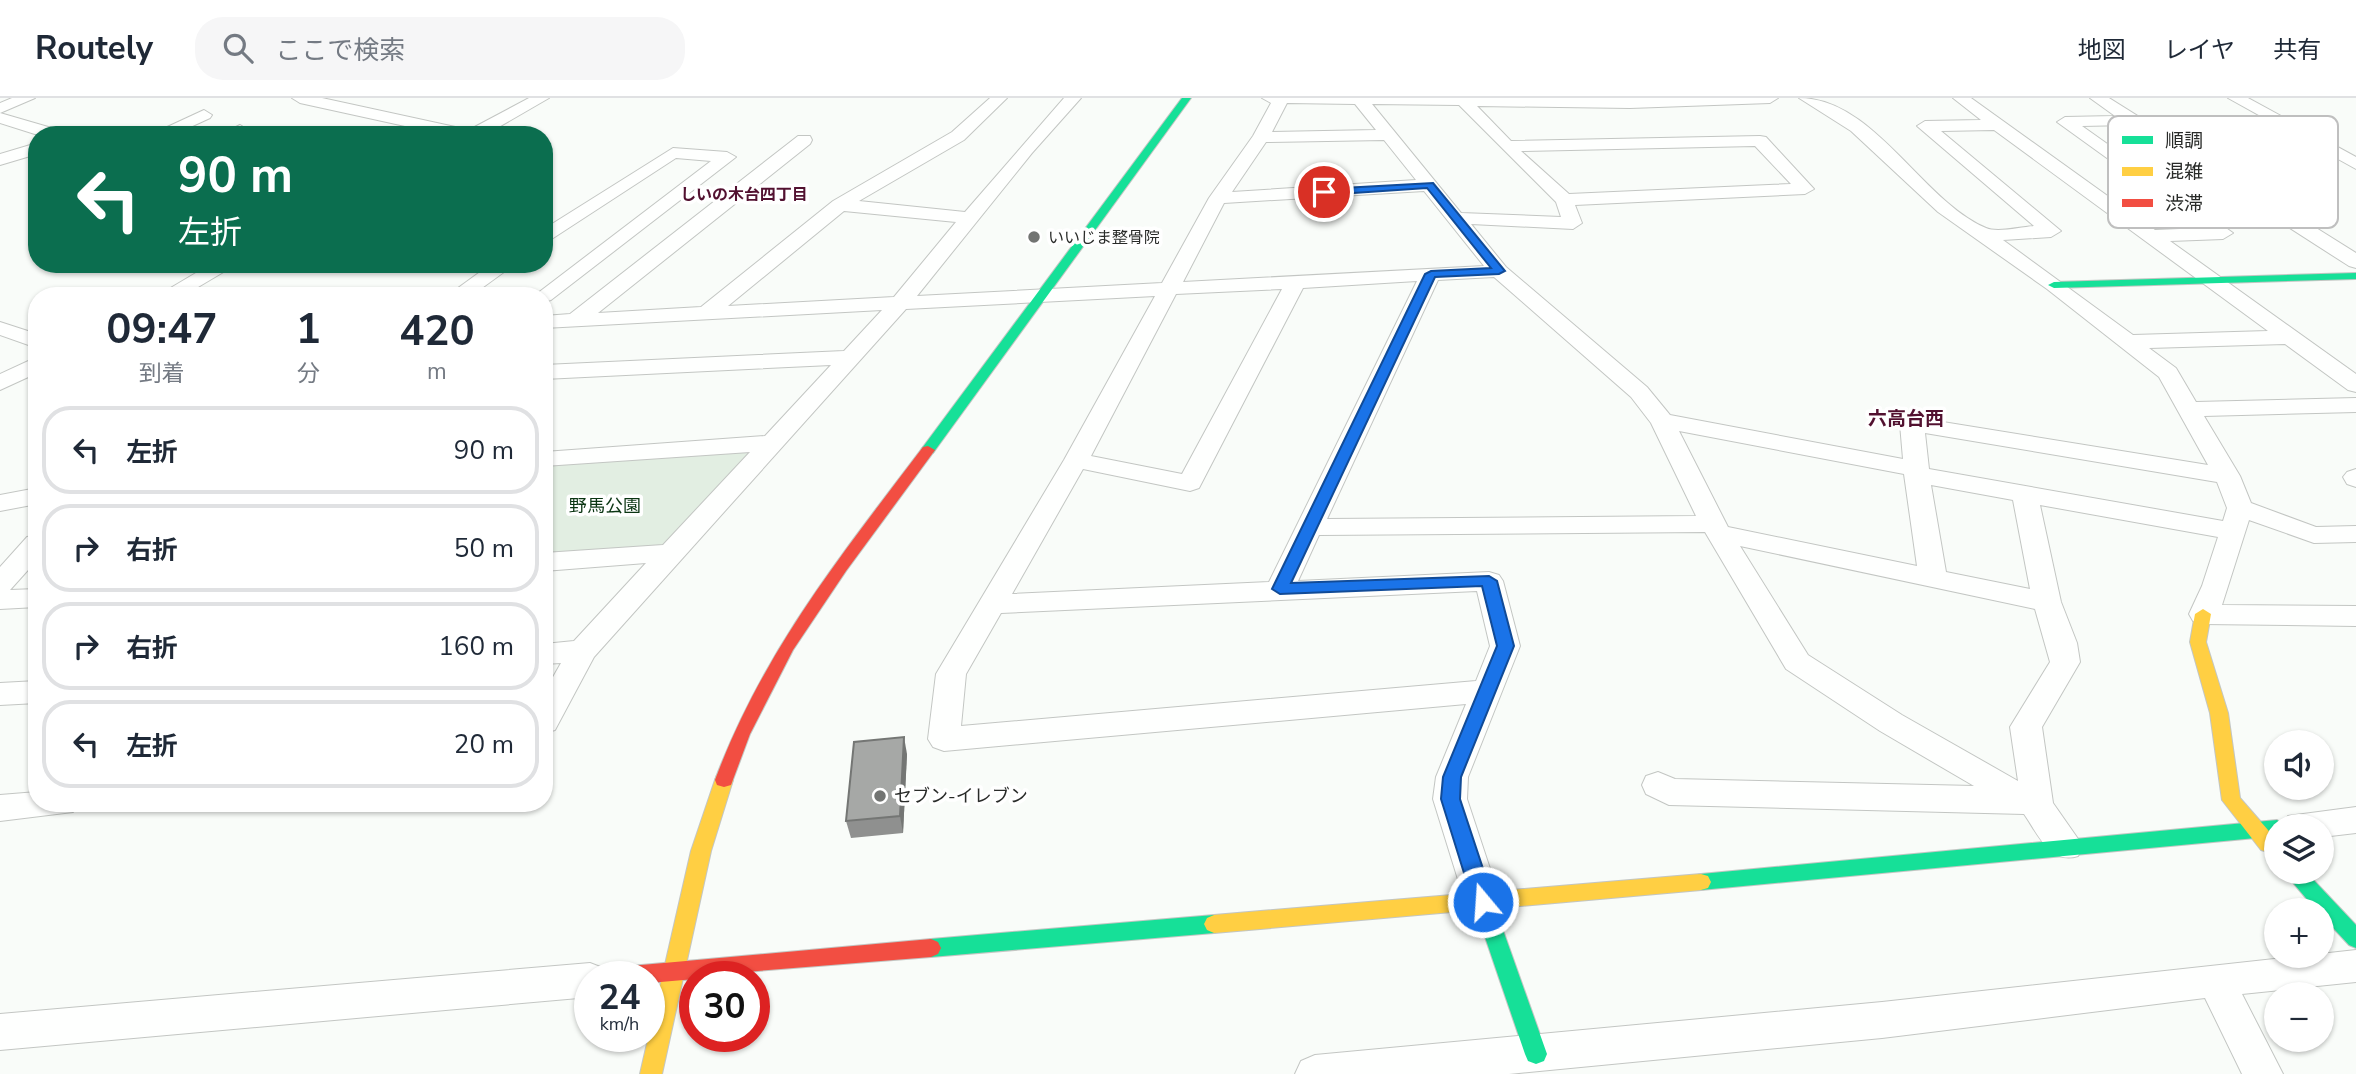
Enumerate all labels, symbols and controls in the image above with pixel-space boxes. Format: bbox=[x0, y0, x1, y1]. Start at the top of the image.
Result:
search box bbox=[195, 17, 685, 80]
text: Routely bbox=[35, 26, 153, 71]
icon: search bbox=[219, 29, 257, 67]
text: ここで検索 bbox=[275, 33, 405, 68]
text: 地図 bbox=[2078, 34, 2126, 66]
text: レイヤ bbox=[2164, 34, 2235, 66]
text: 共有 bbox=[2273, 34, 2321, 66]
legend bbox=[2108, 116, 2338, 228]
text: 順調 bbox=[2165, 128, 2203, 154]
text: 90 m bbox=[178, 142, 293, 209]
icon: left bbox=[63, 154, 154, 245]
text: 混雑 bbox=[2165, 159, 2203, 185]
pin bbox=[1294, 162, 1354, 222]
icon: arrive bbox=[1305, 173, 1343, 211]
district label: しいの木台四丁目 bbox=[680, 184, 808, 206]
text: 渋滞 bbox=[2165, 191, 2203, 217]
text: 左折 bbox=[178, 211, 242, 254]
place label: いいじま整骨院 bbox=[1048, 227, 1160, 249]
marker: いいじま整骨院 bbox=[1026, 229, 1042, 245]
text: 09:47 bbox=[106, 301, 217, 358]
text: 1 bbox=[296, 301, 321, 358]
text: 420 bbox=[399, 303, 475, 360]
text: m bbox=[427, 356, 447, 387]
text: 到着 bbox=[139, 358, 185, 389]
text: 分 bbox=[297, 358, 320, 389]
district label: 六高台西 bbox=[1868, 406, 1944, 432]
icon: left bbox=[67, 431, 105, 469]
text: 90 m bbox=[454, 433, 514, 468]
text: 左折 bbox=[126, 435, 178, 470]
park label: 野馬公園 bbox=[569, 494, 641, 518]
icon: right bbox=[67, 529, 105, 567]
text: 50 m bbox=[454, 531, 514, 566]
text: 右折 bbox=[126, 533, 178, 568]
icon: right bbox=[67, 627, 105, 665]
text: 160 m bbox=[438, 629, 514, 664]
text: 右折 bbox=[126, 631, 178, 666]
icon: left bbox=[67, 725, 105, 763]
text: 20 m bbox=[454, 727, 514, 762]
text: 左折 bbox=[126, 729, 178, 764]
map controls bbox=[2264, 730, 2334, 1052]
button: sound bbox=[2264, 730, 2334, 800]
place label: セブン-イレブン bbox=[894, 784, 1028, 808]
marker: セブン-イレブン bbox=[872, 788, 888, 804]
button: layers bbox=[2264, 814, 2334, 884]
position arrow bbox=[1446, 865, 1520, 939]
button: + bbox=[2264, 898, 2334, 968]
speed limit sign: 30 bbox=[679, 961, 770, 1052]
text: 24 bbox=[598, 974, 641, 1021]
button: − bbox=[2264, 982, 2334, 1052]
text: km/h bbox=[600, 1012, 639, 1036]

